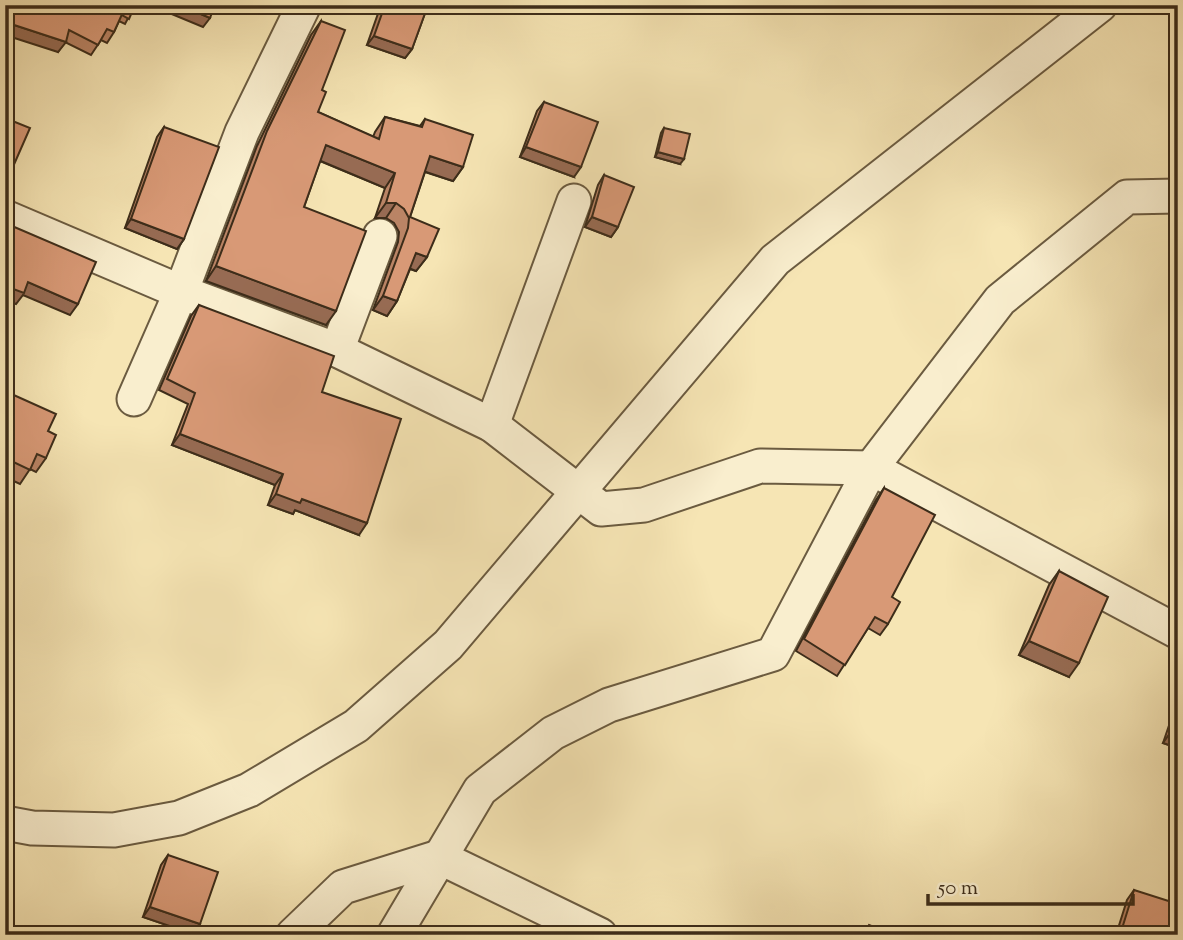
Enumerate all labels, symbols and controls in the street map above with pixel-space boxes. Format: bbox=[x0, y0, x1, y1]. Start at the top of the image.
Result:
scale bar bbox=[928, 863, 1132, 907]
text: 50 m bbox=[937, 874, 978, 904]

